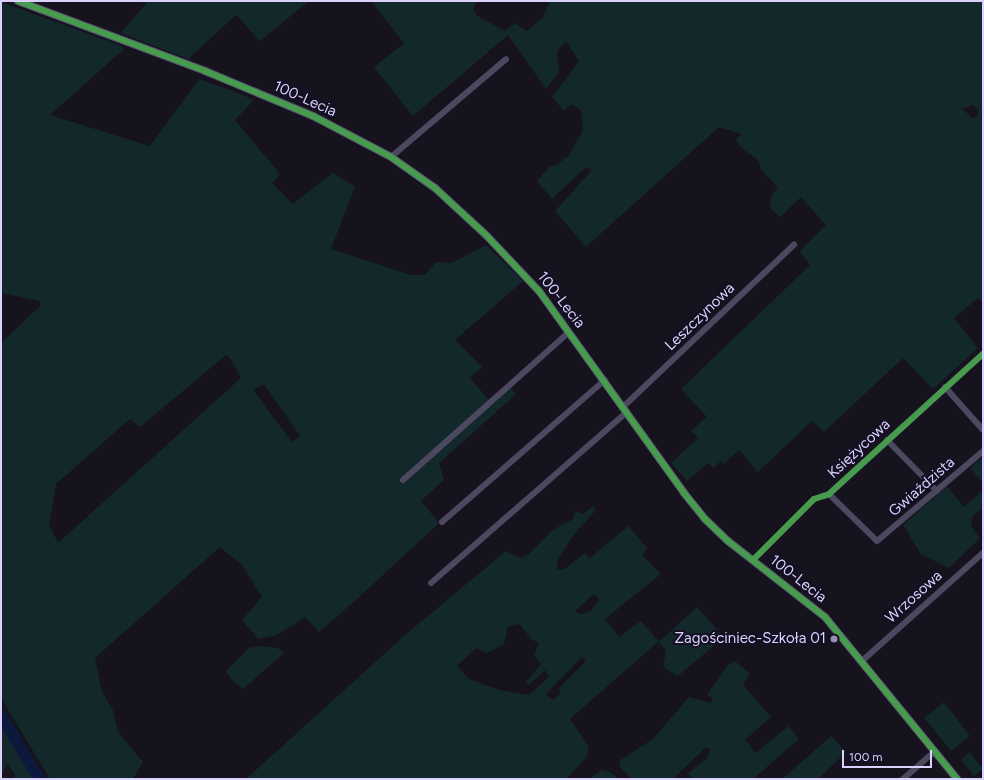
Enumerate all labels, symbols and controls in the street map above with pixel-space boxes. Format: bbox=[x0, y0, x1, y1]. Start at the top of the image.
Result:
street label: 100-Lecia bbox=[271, 77, 339, 121]
street label: 100-Lecia bbox=[533, 268, 589, 332]
street label: Leszczynowa bbox=[661, 279, 739, 355]
street label: Księżycowa bbox=[824, 416, 894, 482]
street label: Gwiaździsta bbox=[885, 453, 959, 521]
street label: 100-Lecia bbox=[766, 551, 830, 607]
street label: Wrzosowa bbox=[882, 567, 946, 627]
place label: Zagościniec-Szkoła 01 bbox=[674, 630, 826, 648]
marker: Zagościniec-Szkoła 01 bbox=[829, 634, 839, 644]
scale bar bbox=[844, 742, 934, 768]
text: 100 m bbox=[849, 750, 883, 764]

